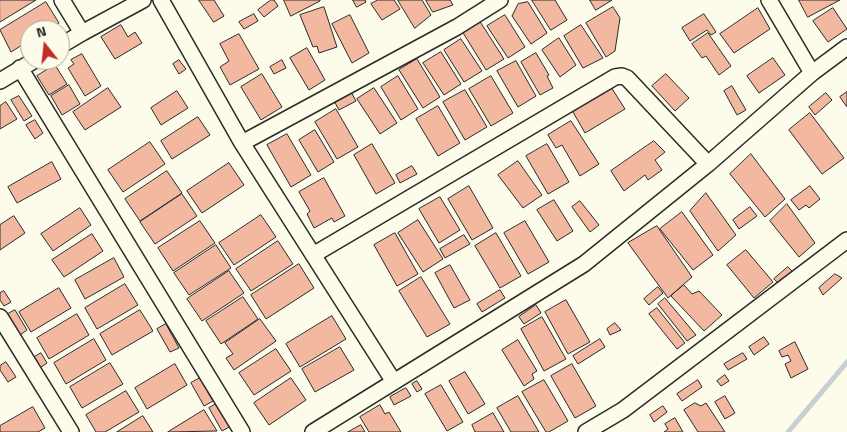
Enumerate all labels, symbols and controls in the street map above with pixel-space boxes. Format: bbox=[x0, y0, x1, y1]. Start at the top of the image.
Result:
north arrow bbox=[20, 20, 70, 70]
text: N bbox=[33, 20, 49, 42]

